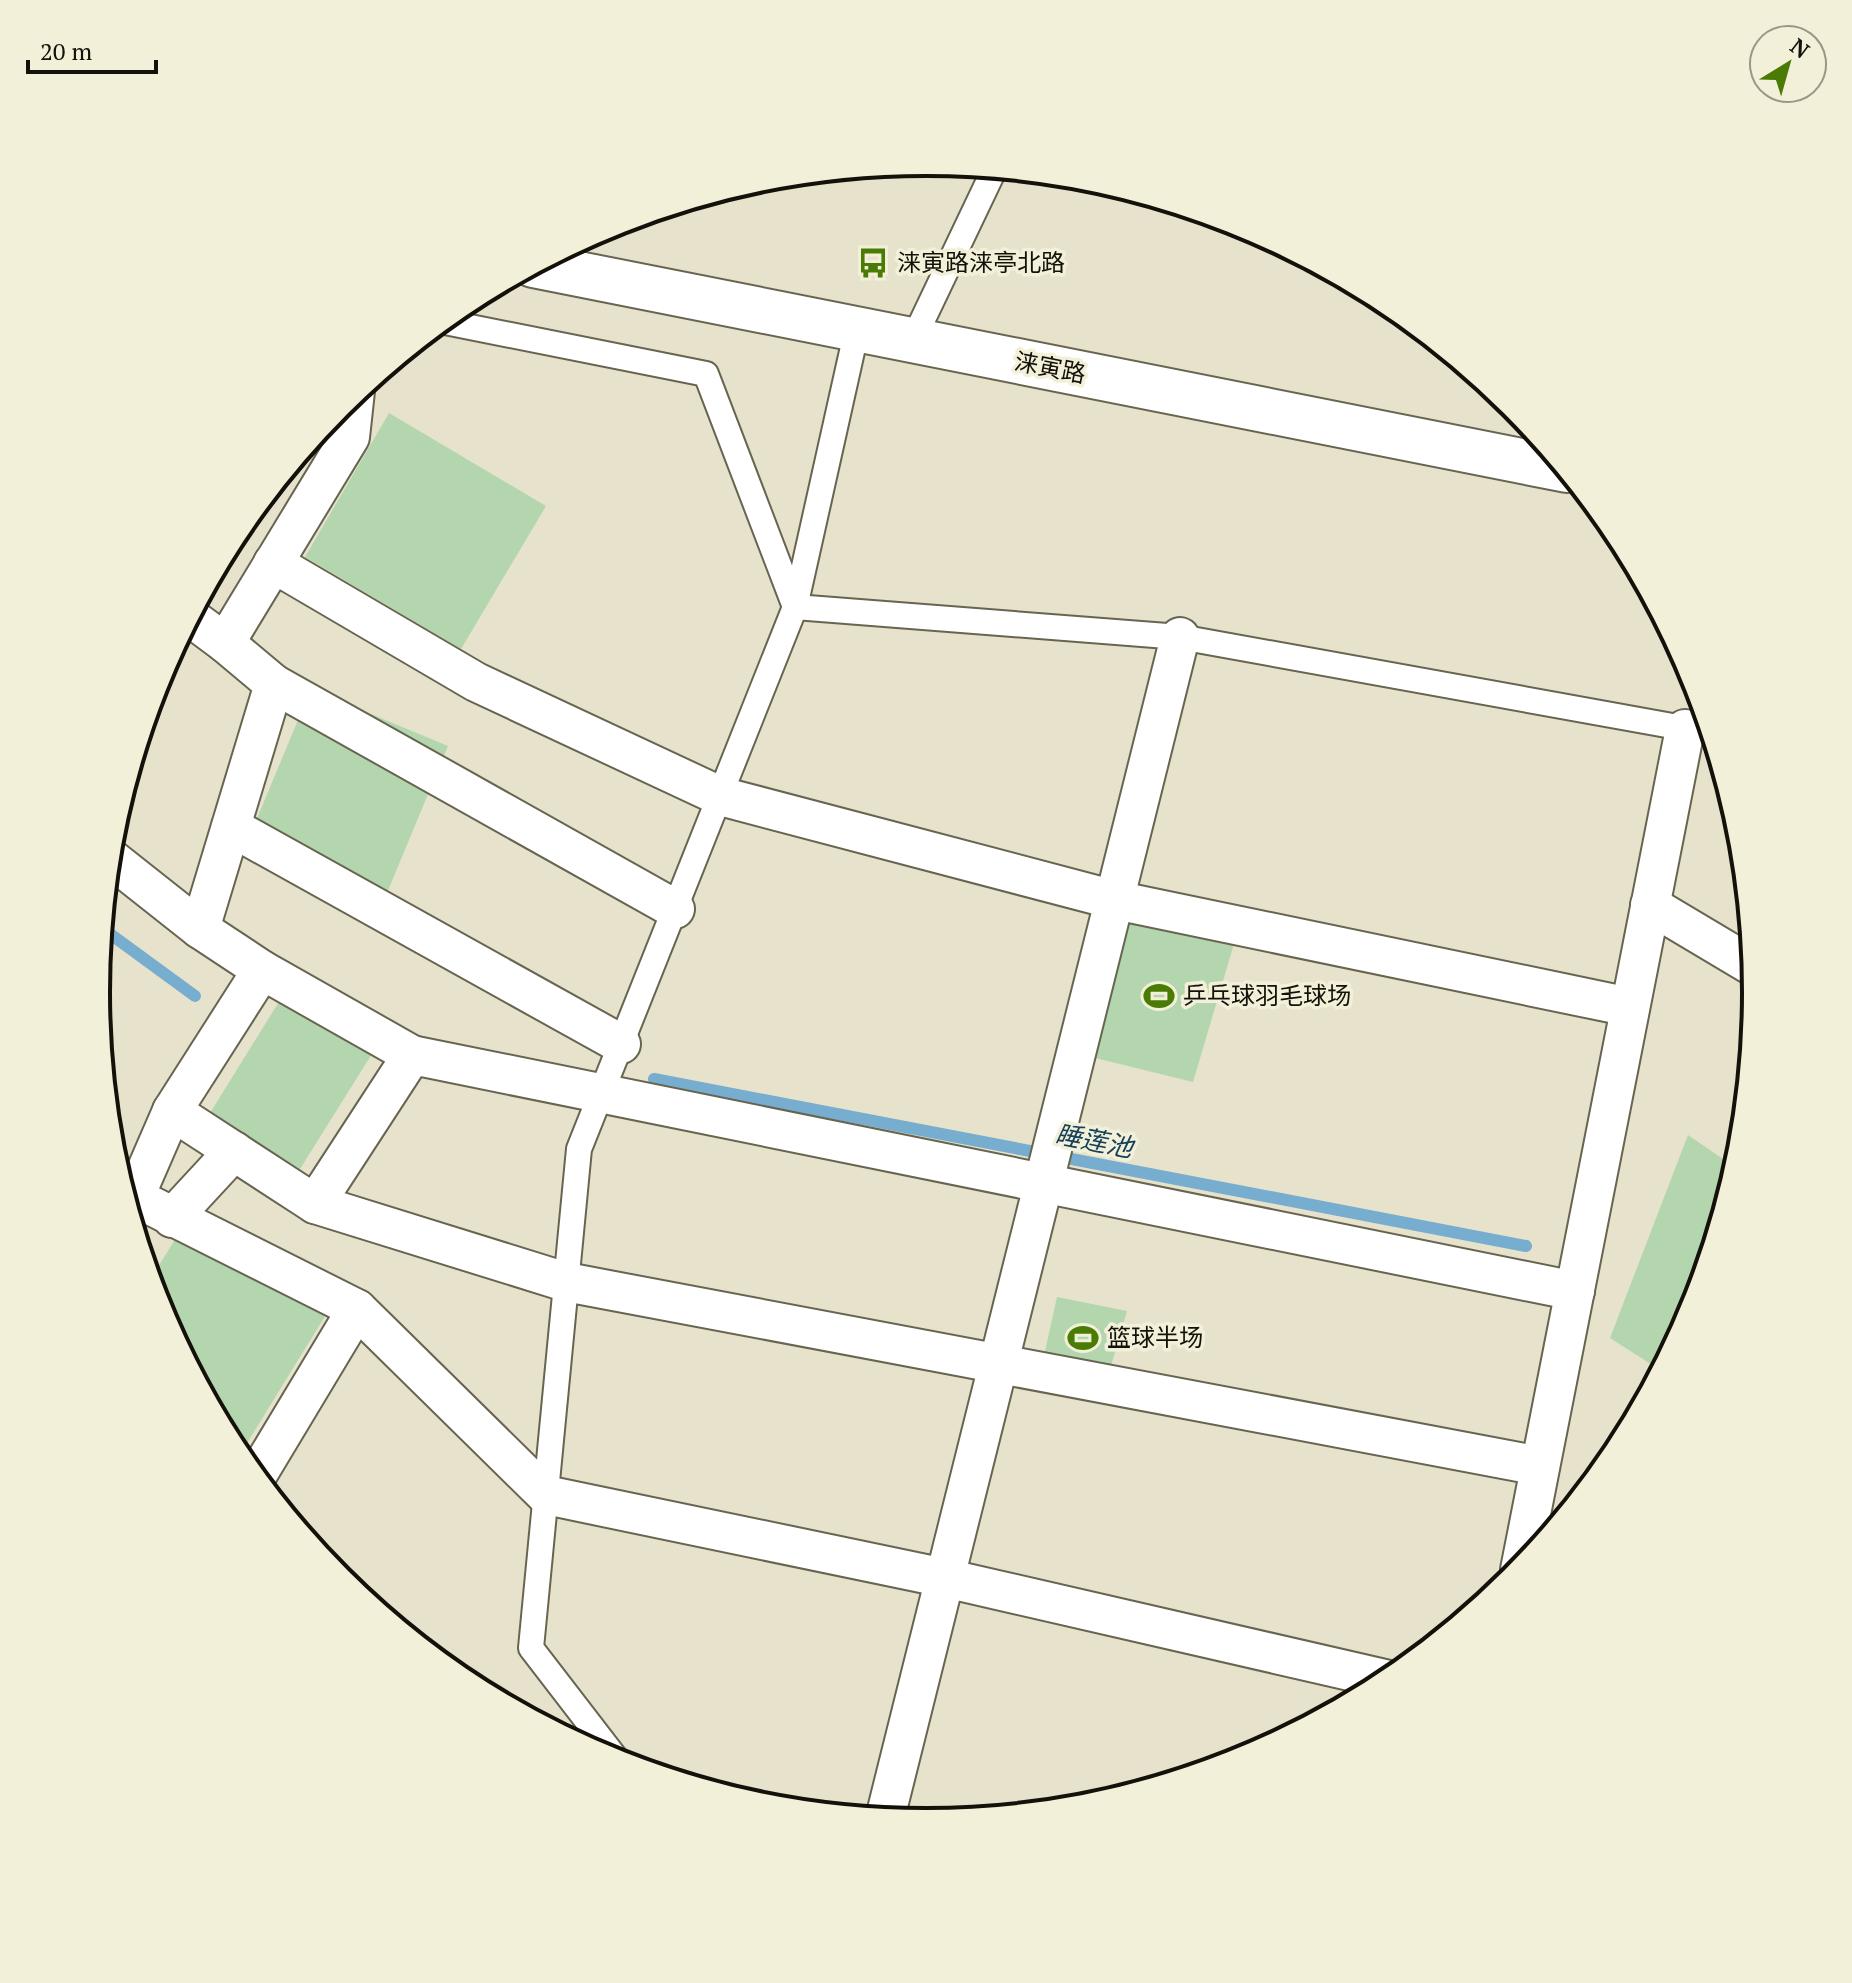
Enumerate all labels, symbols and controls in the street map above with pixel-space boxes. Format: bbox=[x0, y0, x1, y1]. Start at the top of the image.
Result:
scale bar bbox=[28, 24, 156, 74]
north arrow bbox=[1748, 24, 1828, 104]
text: N bbox=[1785, 31, 1816, 64]
text: 20 m bbox=[40, 35, 92, 67]
bus stop icon: 涞寅路涞亭北路 bbox=[856, 246, 890, 280]
place label: 涞寅路涞亭北路 bbox=[897, 246, 1065, 278]
street label: 涞寅路 bbox=[1012, 344, 1089, 390]
sports icon: 乒乓球羽毛球场 bbox=[1142, 979, 1176, 1013]
place label: 乒乓球羽毛球场 bbox=[1183, 979, 1351, 1011]
water label: 睡莲池 bbox=[1053, 1116, 1139, 1165]
sports icon: 篮球半场 bbox=[1066, 1321, 1100, 1355]
place label: 篮球半场 bbox=[1107, 1321, 1203, 1353]

